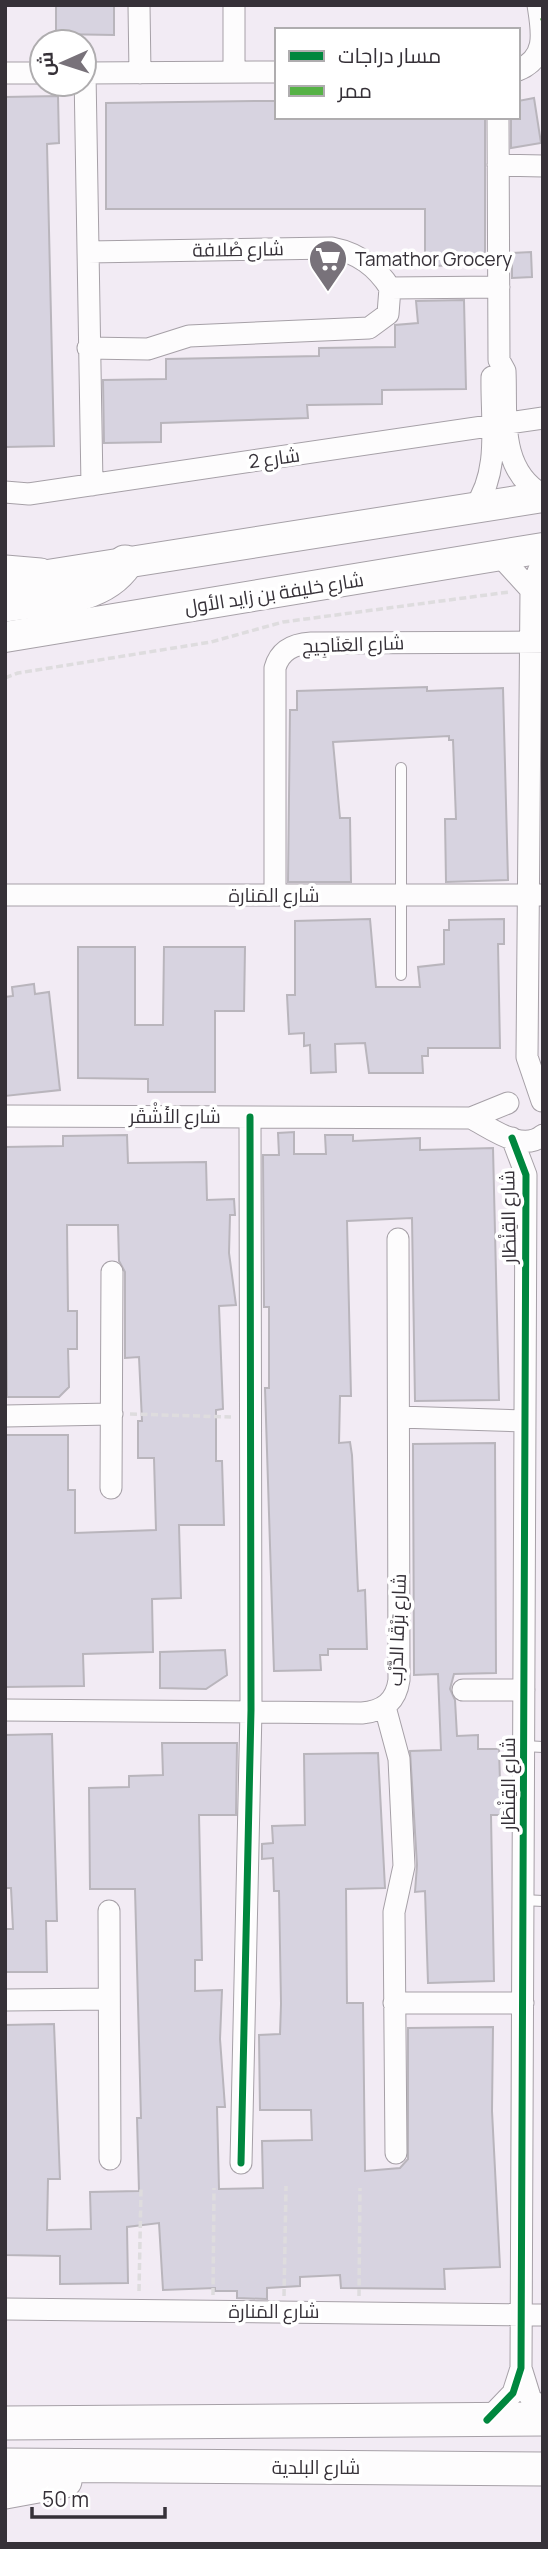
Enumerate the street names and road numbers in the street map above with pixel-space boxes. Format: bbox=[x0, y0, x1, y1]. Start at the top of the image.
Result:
street label: شارع صْلافة bbox=[192, 235, 284, 264]
street label: شارع 2 bbox=[247, 442, 301, 475]
street label: شارع خليفة بن زايد الأول bbox=[183, 566, 366, 621]
street label: شارع العَنَاجِيج bbox=[301, 629, 405, 660]
street label: شارع المَنارة bbox=[228, 882, 320, 909]
street label: شارع الأَشْقَر bbox=[128, 1102, 221, 1130]
street label: شارع القِنْطَار bbox=[494, 1170, 523, 1265]
street label: شارع بَرْقَا الدَّرْب bbox=[382, 1573, 413, 1687]
street label: شارع القِنْطَار bbox=[495, 1737, 522, 1832]
street label: شارع المَنارة bbox=[228, 2298, 320, 2325]
street label: شارع البلدية bbox=[272, 2454, 360, 2481]

